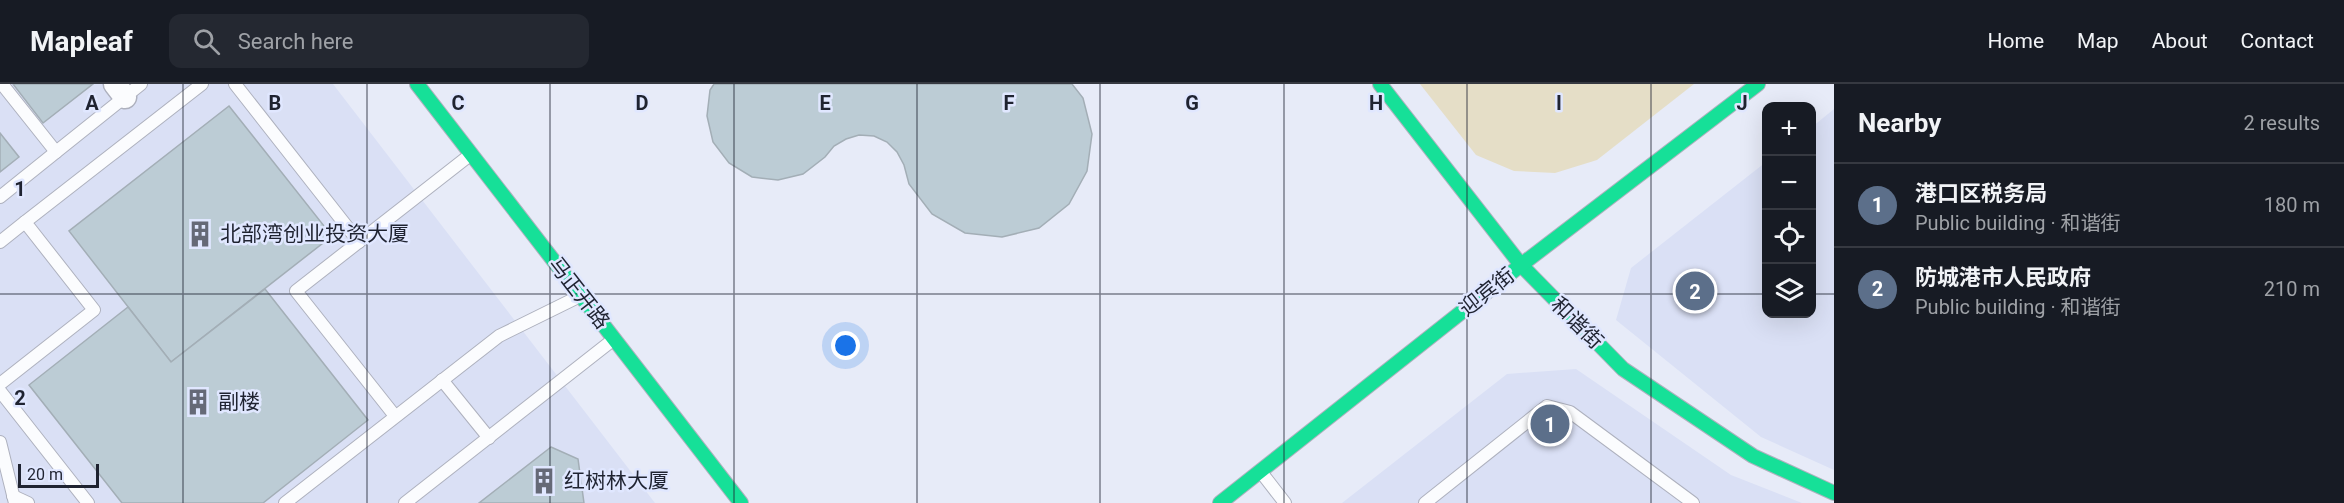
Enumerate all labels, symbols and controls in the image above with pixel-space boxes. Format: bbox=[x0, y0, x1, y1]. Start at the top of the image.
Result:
search box bbox=[169, 14, 589, 68]
text: Mapleaf bbox=[30, 25, 133, 58]
icon: search bbox=[190, 25, 223, 58]
text: Search here bbox=[238, 29, 354, 54]
text: Home bbox=[1988, 29, 2044, 53]
text: Map bbox=[2077, 29, 2119, 53]
text: About bbox=[2152, 29, 2208, 53]
text: Contact bbox=[2241, 29, 2314, 53]
text: A bbox=[85, 91, 99, 115]
text: B bbox=[269, 91, 281, 115]
text: C bbox=[451, 91, 465, 115]
text: D bbox=[636, 91, 649, 115]
text: E bbox=[819, 91, 831, 115]
text: F bbox=[1004, 91, 1015, 115]
text: G bbox=[1185, 91, 1199, 115]
text: H bbox=[1369, 91, 1383, 115]
text: I bbox=[1556, 91, 1562, 115]
text: J bbox=[1736, 91, 1748, 115]
map controls bbox=[1762, 102, 1816, 318]
button: + bbox=[1762, 102, 1816, 156]
text: Nearby bbox=[1858, 108, 1941, 138]
text: 2 results bbox=[2244, 111, 2320, 135]
button: − bbox=[1762, 156, 1816, 210]
text: 1 bbox=[14, 177, 26, 201]
text: 港口区税务局 bbox=[1915, 181, 2047, 206]
text: 1 bbox=[1872, 193, 1883, 217]
text: 180 m bbox=[2264, 193, 2320, 217]
button: locate bbox=[1762, 210, 1816, 264]
text: Public building · 和谐街 bbox=[1915, 211, 2121, 235]
building icon: 北部湾创业投资大厦 bbox=[185, 219, 215, 249]
place label: 北部湾创业投资大厦 bbox=[220, 222, 409, 246]
street label: 马正开路 bbox=[544, 253, 614, 333]
street label: 迎宾街 bbox=[1455, 263, 1519, 321]
button: layers bbox=[1762, 264, 1816, 318]
text: 防城港市人民政府 bbox=[1915, 265, 2091, 290]
pin: 2 bbox=[1676, 268, 1714, 314]
text: 2 bbox=[1872, 277, 1883, 301]
text: 210 m bbox=[2264, 277, 2320, 301]
street label: 和谐街 bbox=[1546, 292, 1608, 354]
text: Public building · 和谐街 bbox=[1915, 295, 2121, 319]
your location bbox=[831, 331, 860, 360]
text: 2 bbox=[14, 386, 26, 410]
building icon: 副楼 bbox=[183, 387, 213, 417]
place label: 副楼 bbox=[218, 390, 260, 414]
pin: 1 bbox=[1530, 402, 1570, 446]
scale bar bbox=[18, 461, 99, 488]
text: 20 m bbox=[27, 465, 63, 484]
building icon: 红树林大厦 bbox=[529, 466, 559, 496]
place label: 红树林大厦 bbox=[564, 469, 669, 493]

